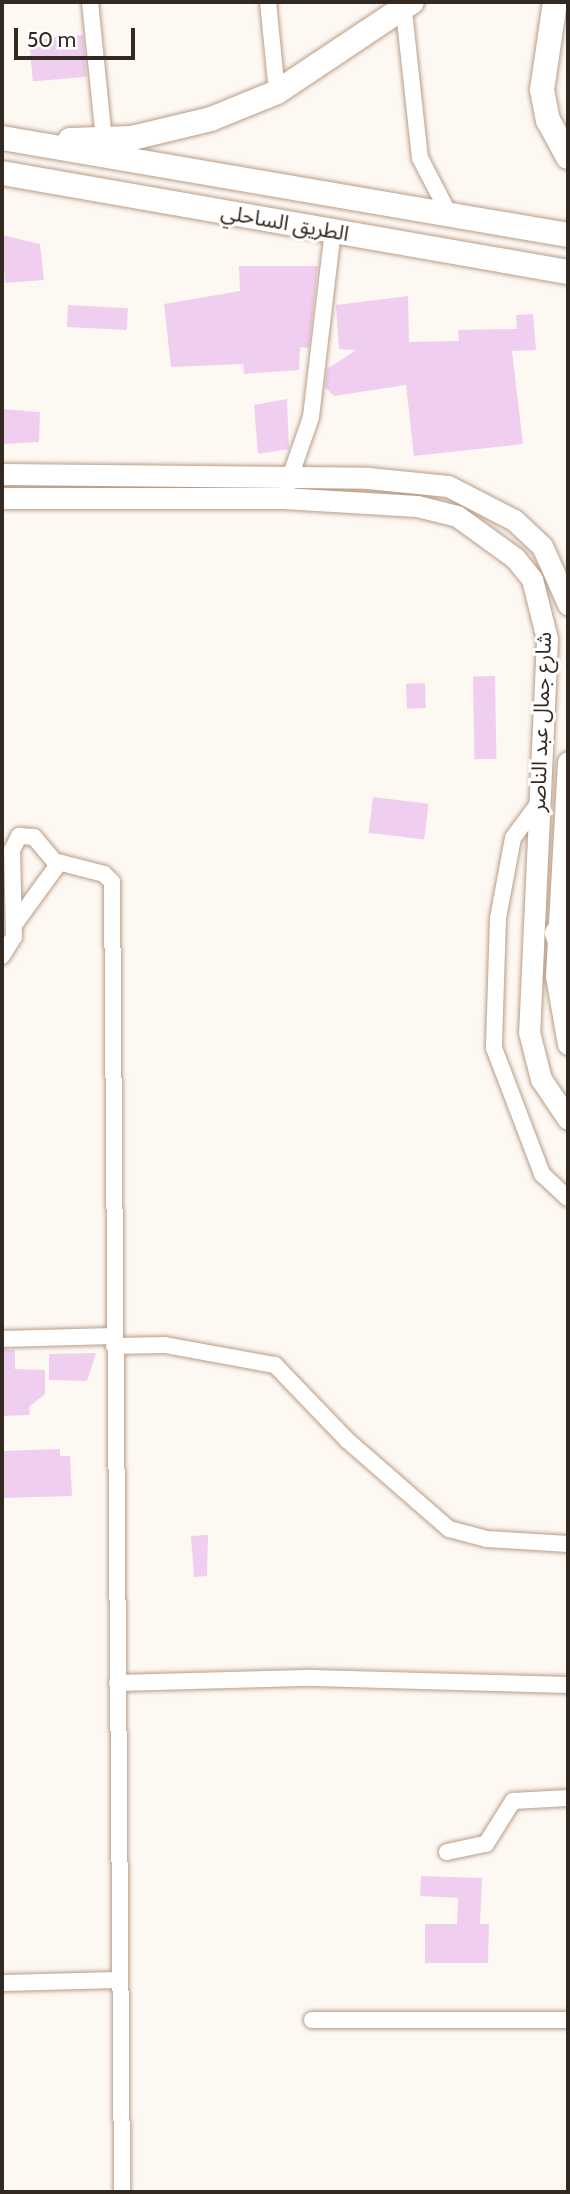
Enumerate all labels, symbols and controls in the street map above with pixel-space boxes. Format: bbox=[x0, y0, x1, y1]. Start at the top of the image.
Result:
scale bar bbox=[18, 14, 138, 58]
text: 50 m bbox=[27, 27, 76, 52]
street label: الطريق الساحلي bbox=[219, 199, 351, 247]
street label: شارع جمال عبد الناصر bbox=[525, 631, 557, 813]

